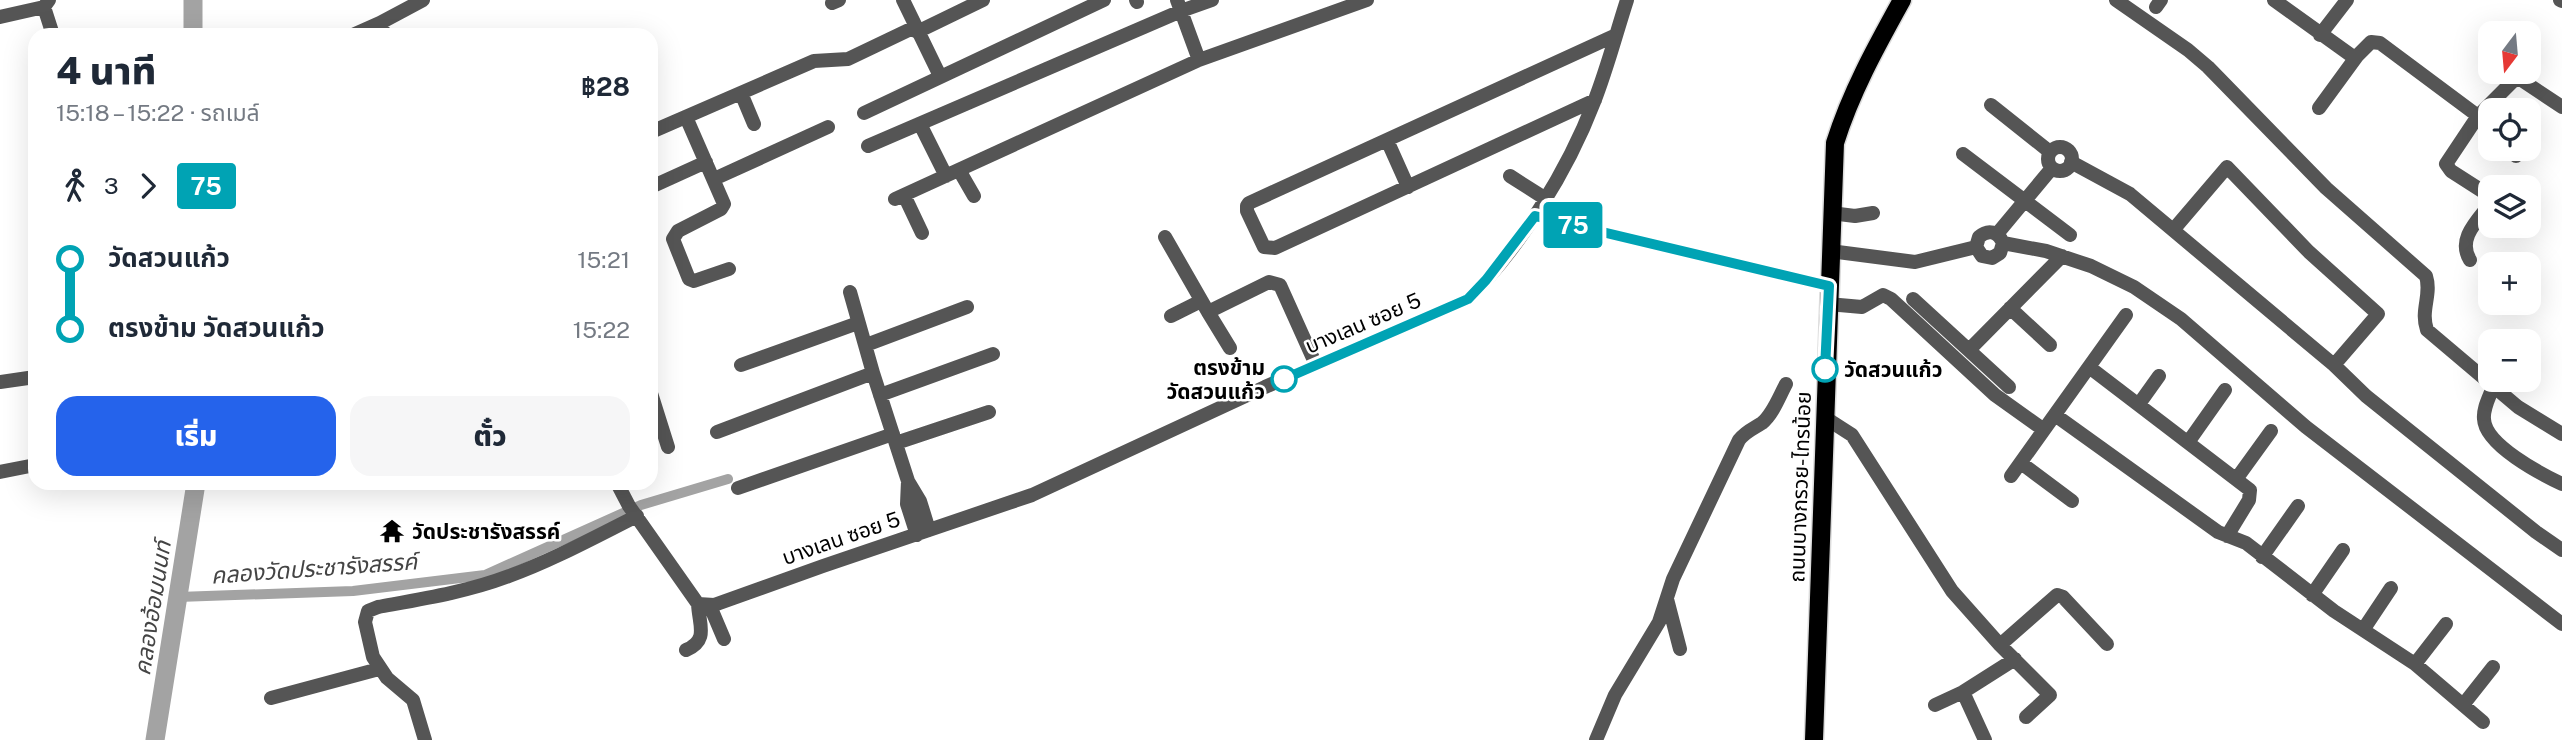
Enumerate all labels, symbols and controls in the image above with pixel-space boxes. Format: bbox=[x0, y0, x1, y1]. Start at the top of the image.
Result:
north arrow bbox=[2478, 21, 2541, 84]
map controls bbox=[2478, 21, 2541, 392]
text: 4 นาที bbox=[56, 48, 156, 93]
text: ฿28 bbox=[581, 71, 630, 102]
button: locate bbox=[2478, 98, 2541, 161]
text: 15:18 – 15:22 · รถเมล์ bbox=[56, 99, 260, 126]
icon: walk bbox=[56, 167, 94, 205]
icon: forward bbox=[129, 167, 167, 205]
text: 3 bbox=[104, 172, 119, 199]
text: 75 bbox=[191, 172, 222, 200]
button: layers bbox=[2478, 175, 2541, 238]
line badge: 75 bbox=[1542, 202, 1604, 248]
text: 75 bbox=[1557, 211, 1589, 239]
text: วัดสวนแก้ว bbox=[108, 242, 230, 273]
text: 15:21 bbox=[577, 246, 630, 273]
button: + bbox=[2478, 252, 2541, 315]
street label: บางเลน ซอย 5 bbox=[1301, 287, 1425, 359]
text: ตรงข้าม วัดสวนแก้ว bbox=[108, 312, 325, 343]
text: 15:22 bbox=[573, 316, 630, 343]
button: − bbox=[2478, 329, 2541, 392]
place label: ตรงข้าม วัดสวนแก้ว bbox=[1167, 355, 1265, 404]
marker: วัดสวนแก้ว bbox=[1812, 356, 1838, 382]
place label: วัดสวนแก้ว bbox=[1844, 357, 1943, 382]
marker: ตรงข้าม วัดสวนแก้ว bbox=[1271, 366, 1297, 392]
street label: ถนนบางกรวย-ไทรน้อย bbox=[1784, 391, 1816, 583]
button: เริ่ม bbox=[56, 396, 336, 476]
button: ตั๋ว bbox=[350, 396, 630, 476]
street label: บางเลน ซอย 5 bbox=[779, 506, 903, 570]
temple icon: วัดประชารังสรรค์ bbox=[378, 517, 406, 545]
place label: วัดประชารังสรรค์ bbox=[412, 519, 560, 544]
water label: คลองอ้อมนนท์ bbox=[128, 535, 177, 677]
water label: คลองวัดประชารังสรรค์ bbox=[210, 547, 422, 589]

